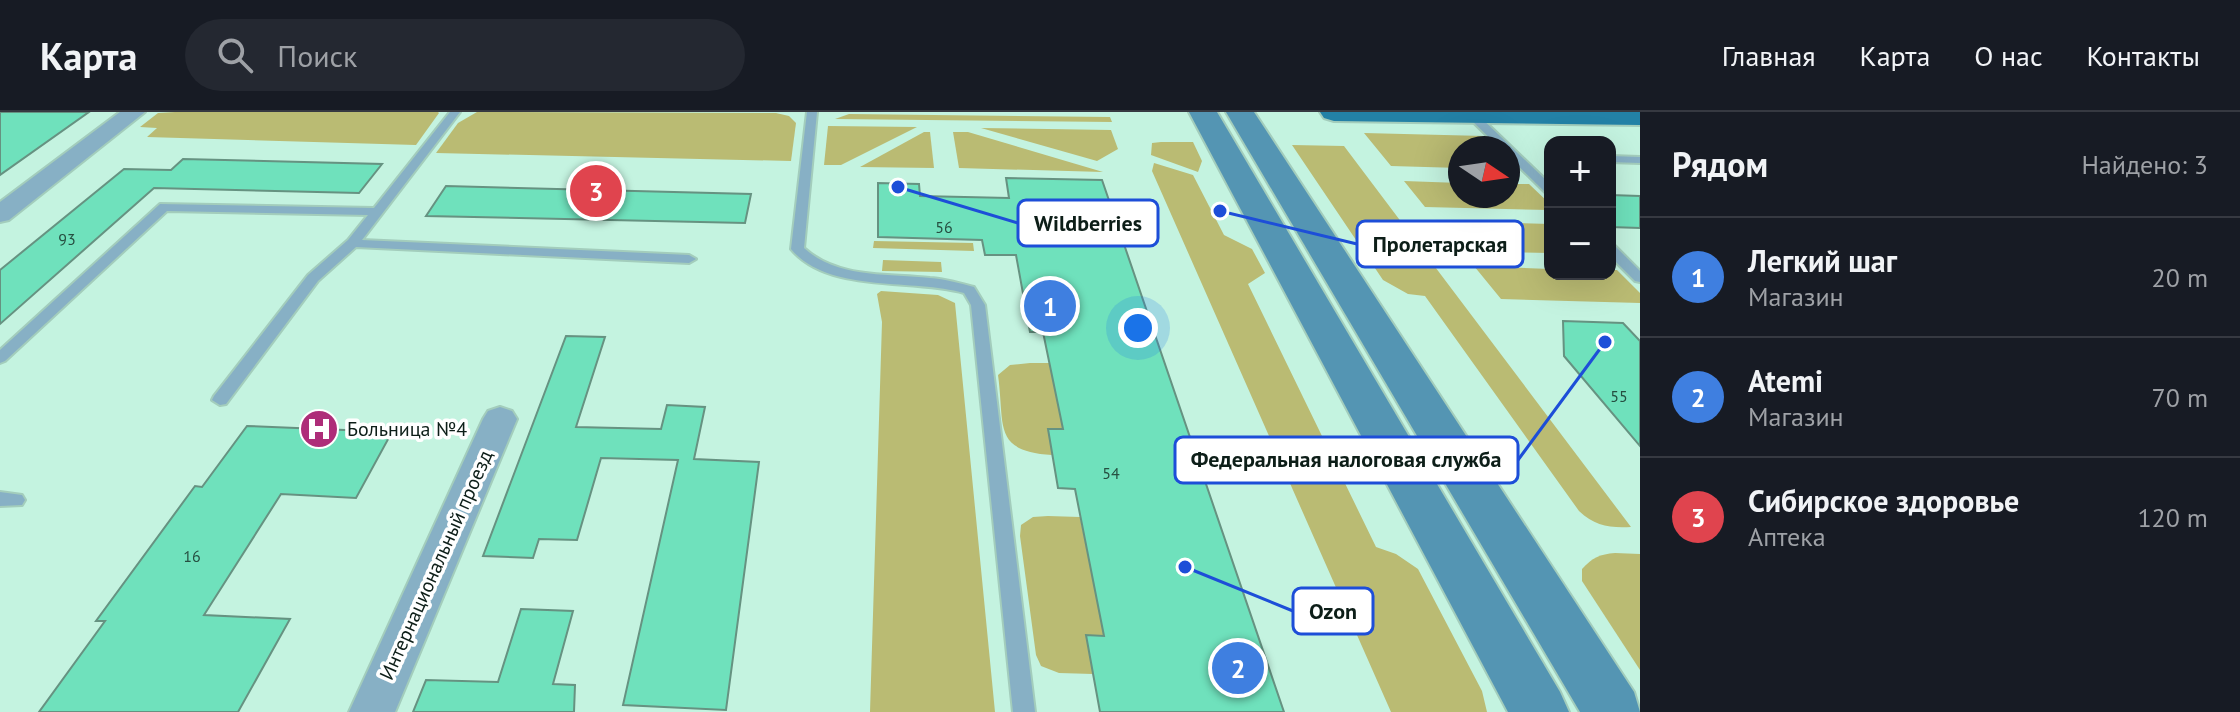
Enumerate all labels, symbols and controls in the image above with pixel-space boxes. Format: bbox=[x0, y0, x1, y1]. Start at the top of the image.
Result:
search box bbox=[185, 19, 745, 91]
text: Карта bbox=[40, 31, 137, 80]
icon: search bbox=[213, 33, 257, 77]
text: Поиск bbox=[277, 36, 357, 75]
text: Главная bbox=[1722, 37, 1816, 74]
text: Карта bbox=[1860, 37, 1930, 74]
text: О нас bbox=[1974, 37, 2043, 74]
text: Контакты bbox=[2087, 37, 2200, 74]
north arrow bbox=[1448, 136, 1520, 208]
map controls bbox=[1544, 136, 1616, 280]
button: + bbox=[1544, 136, 1616, 208]
text: Рядом bbox=[1672, 142, 1768, 186]
text: Найдено: 3 bbox=[2081, 148, 2208, 181]
pin: 3 bbox=[570, 161, 622, 221]
callout: Wildberries bbox=[1018, 200, 1158, 246]
button: − bbox=[1544, 208, 1616, 280]
text: Wildberries bbox=[1034, 209, 1142, 237]
house number: 56 bbox=[935, 217, 953, 237]
callout: Пролетарская bbox=[1357, 221, 1523, 267]
house number: 93 bbox=[58, 229, 76, 249]
text: Пролетарская bbox=[1373, 230, 1507, 258]
text: Легкий шаг bbox=[1748, 241, 1897, 280]
text: 1 bbox=[1691, 261, 1705, 294]
text: 20 m bbox=[2152, 261, 2208, 294]
pin: 1 bbox=[1024, 276, 1076, 336]
text: Магазин bbox=[1748, 280, 1844, 313]
your location bbox=[1118, 308, 1158, 348]
text: Atemi bbox=[1748, 361, 1823, 400]
text: 2 bbox=[1691, 381, 1705, 414]
text: 70 m bbox=[2152, 381, 2208, 414]
house number: 55 bbox=[1610, 386, 1628, 406]
text: Магазин bbox=[1748, 400, 1844, 433]
hospital icon: Больница №4 bbox=[298, 408, 340, 450]
place label: Больница №4 bbox=[347, 416, 467, 442]
callout: Федеральная налоговая служба bbox=[1175, 437, 1518, 483]
text: Федеральная налоговая служба bbox=[1191, 445, 1501, 473]
street label: Интернациональный проезд bbox=[374, 446, 499, 684]
house number: 54 bbox=[1102, 463, 1120, 483]
text: Сибирское здоровье bbox=[1748, 481, 2019, 520]
text: 3 bbox=[1691, 501, 1705, 534]
text: 120 m bbox=[2137, 501, 2208, 534]
text: Аптека bbox=[1748, 520, 1826, 553]
house number: 16 bbox=[183, 546, 201, 566]
callout: Ozon bbox=[1293, 588, 1373, 634]
text: Ozon bbox=[1309, 597, 1357, 625]
pin: 2 bbox=[1212, 638, 1264, 698]

